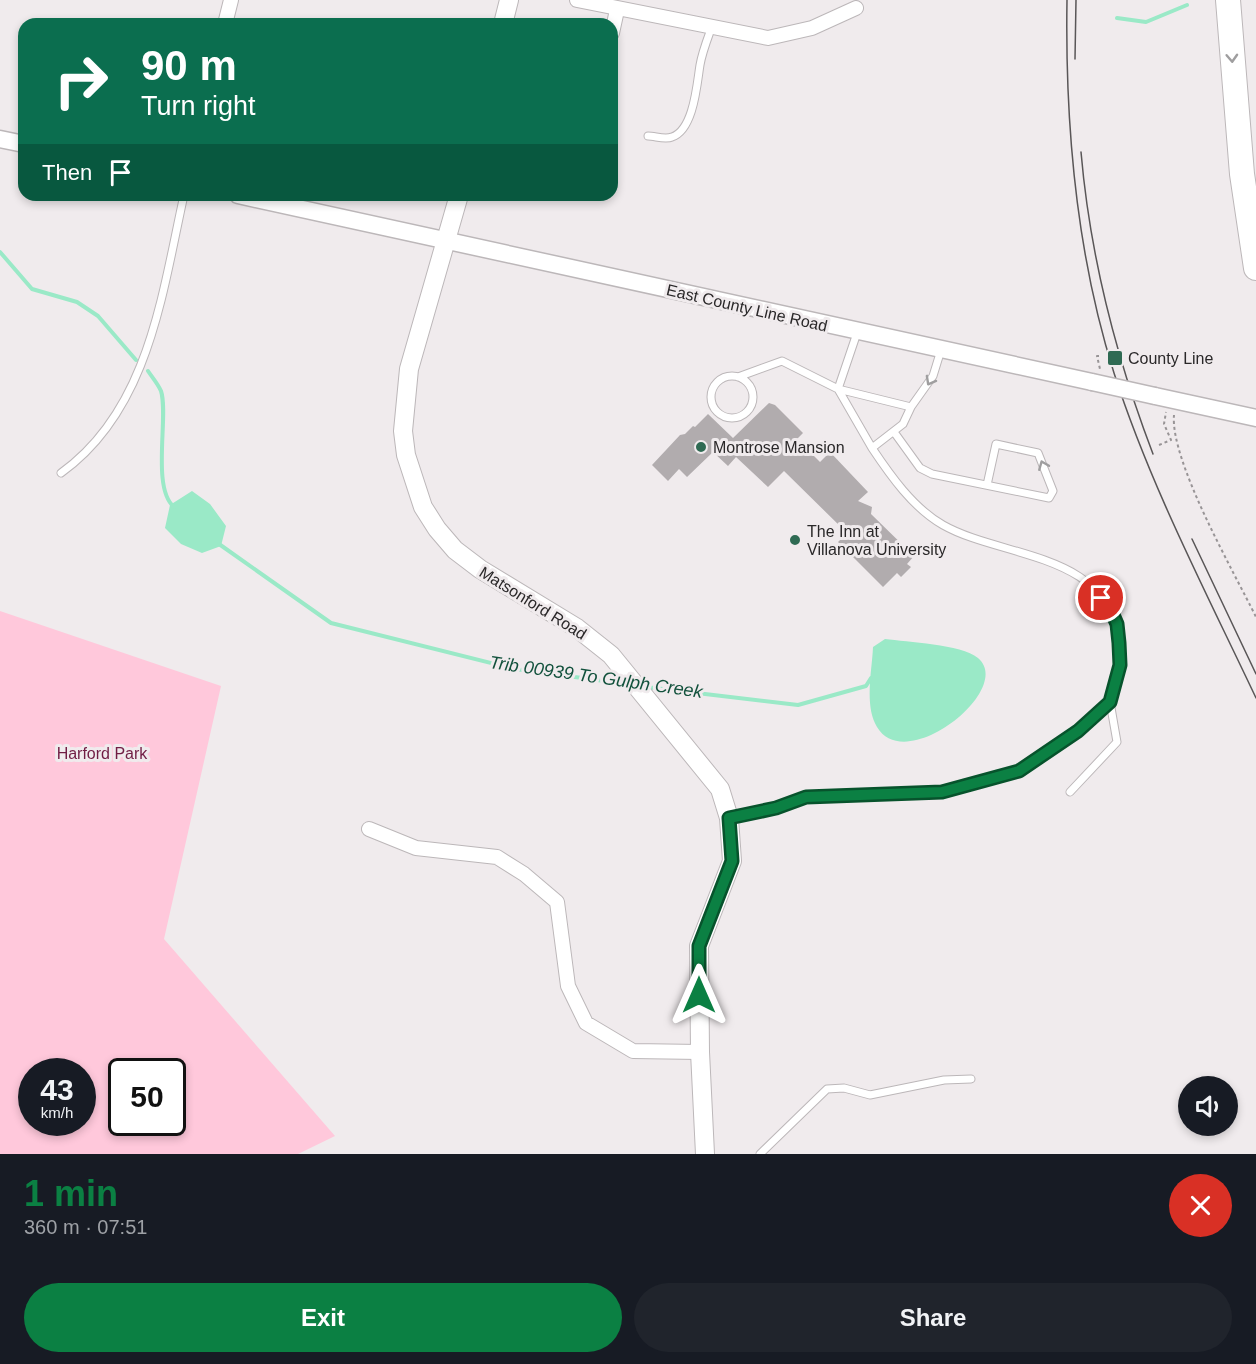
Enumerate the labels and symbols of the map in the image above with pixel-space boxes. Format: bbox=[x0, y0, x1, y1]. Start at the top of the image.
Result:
one-way arrow bbox=[1225, 54, 1238, 63]
street label: East County Line Road bbox=[665, 281, 829, 335]
marker: County Line bbox=[1106, 349, 1124, 367]
place label: County Line bbox=[1128, 350, 1213, 367]
one-way arrow bbox=[926, 374, 937, 385]
place label: Montrose Mansion bbox=[713, 439, 845, 456]
marker: Montrose Mansion bbox=[694, 440, 708, 454]
one-way arrow bbox=[1038, 460, 1050, 471]
place label: The Inn at Villanova University bbox=[807, 523, 946, 558]
marker: The Inn at Villanova University bbox=[788, 533, 802, 547]
street label: Matsonford Road bbox=[476, 563, 590, 643]
pin bbox=[1075, 572, 1126, 623]
water label: Trib 00939 To Gulph Creek bbox=[488, 652, 705, 702]
park label: Harford Park bbox=[57, 745, 148, 762]
position arrow bbox=[667, 963, 731, 1027]
speed limit sign: 50 bbox=[108, 1058, 186, 1136]

